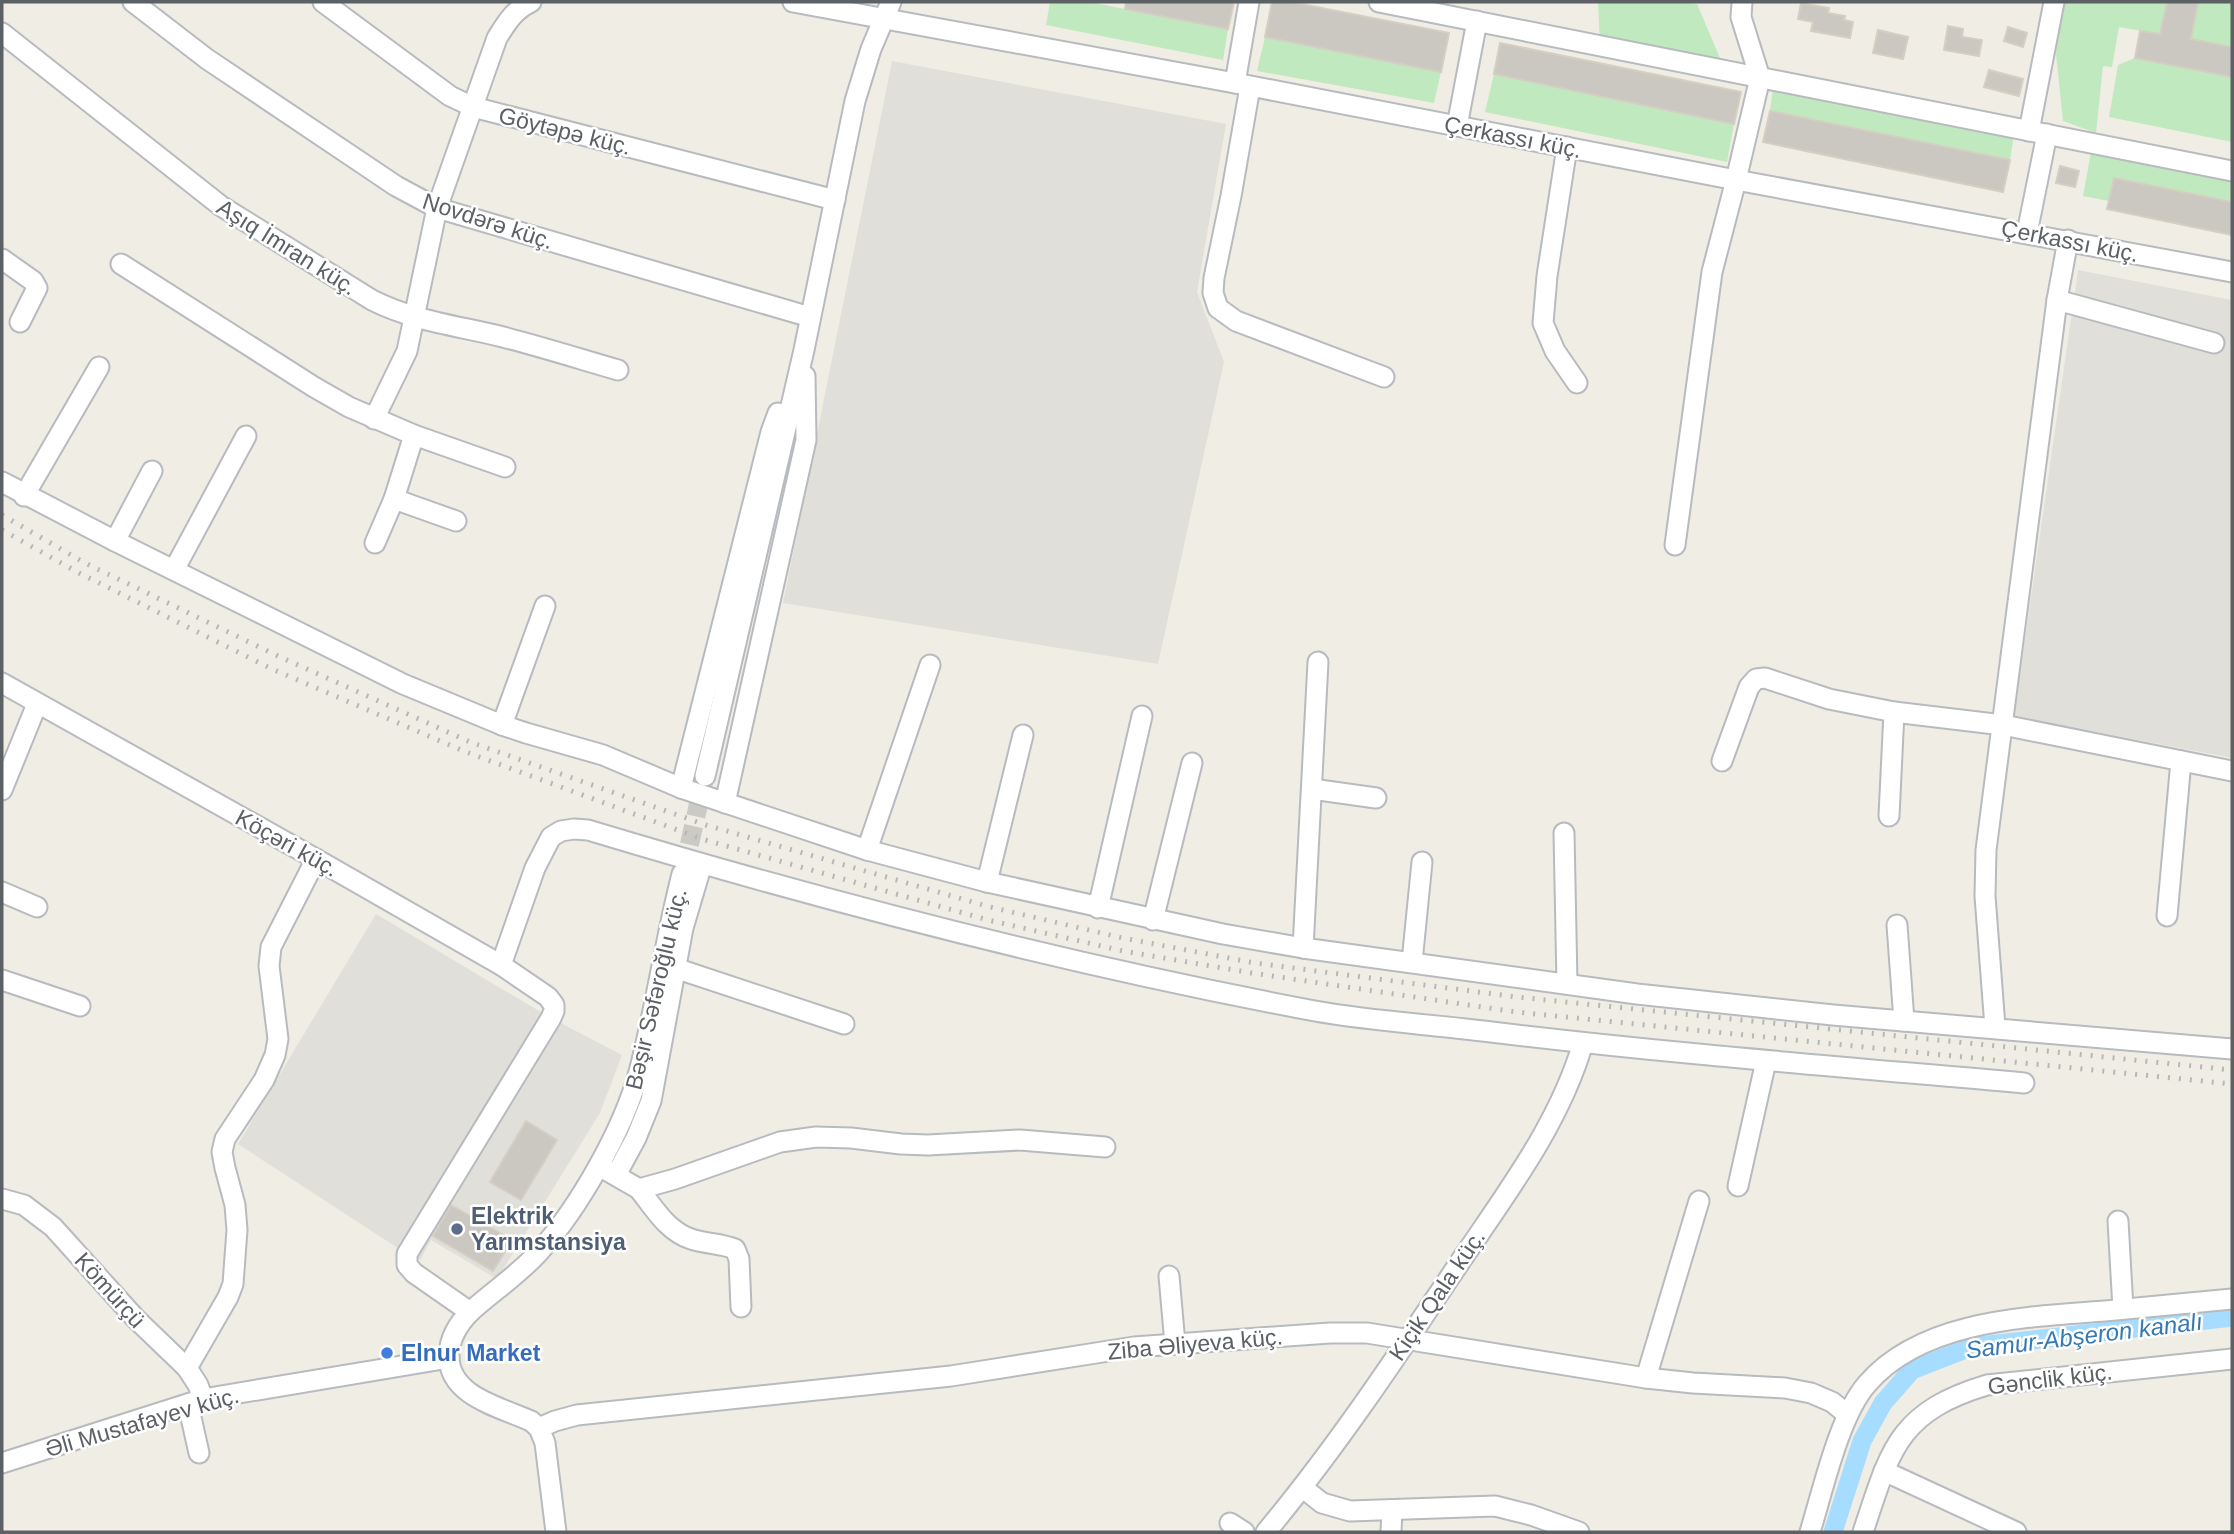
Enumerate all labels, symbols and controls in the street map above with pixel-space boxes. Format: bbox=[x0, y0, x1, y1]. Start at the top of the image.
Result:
street label: Göytəpə küç. bbox=[496, 102, 634, 160]
street label: Çerkassı küç. bbox=[1442, 111, 1584, 163]
street label: Novdərə küç. bbox=[420, 188, 556, 254]
street label: Aşıq İmran küç. bbox=[212, 194, 362, 300]
street label: Çerkassı küç. bbox=[1999, 215, 2141, 267]
street label: Köçəri küç. bbox=[231, 804, 343, 882]
street label: Bəşir Səfəroğlu küç. bbox=[620, 886, 692, 1092]
place label: Elektrik Yarımstansiya bbox=[471, 1203, 626, 1255]
marker: Elektrik Yarımstansiya bbox=[449, 1221, 465, 1237]
street label: Kiçik Qala küç. bbox=[1384, 1225, 1490, 1365]
street label: Kömürçü bbox=[70, 1247, 150, 1333]
water label: Samur-Abşeron kanalı bbox=[1964, 1308, 2204, 1363]
street label: Ziba Əliyeva küç. bbox=[1106, 1323, 1284, 1365]
place label: Elnur Market bbox=[401, 1340, 541, 1366]
marker: Elnur Market bbox=[379, 1345, 395, 1361]
street label: Gənclik küç. bbox=[1986, 1358, 2114, 1400]
street label: Əli Mustafayev küç. bbox=[42, 1382, 242, 1462]

